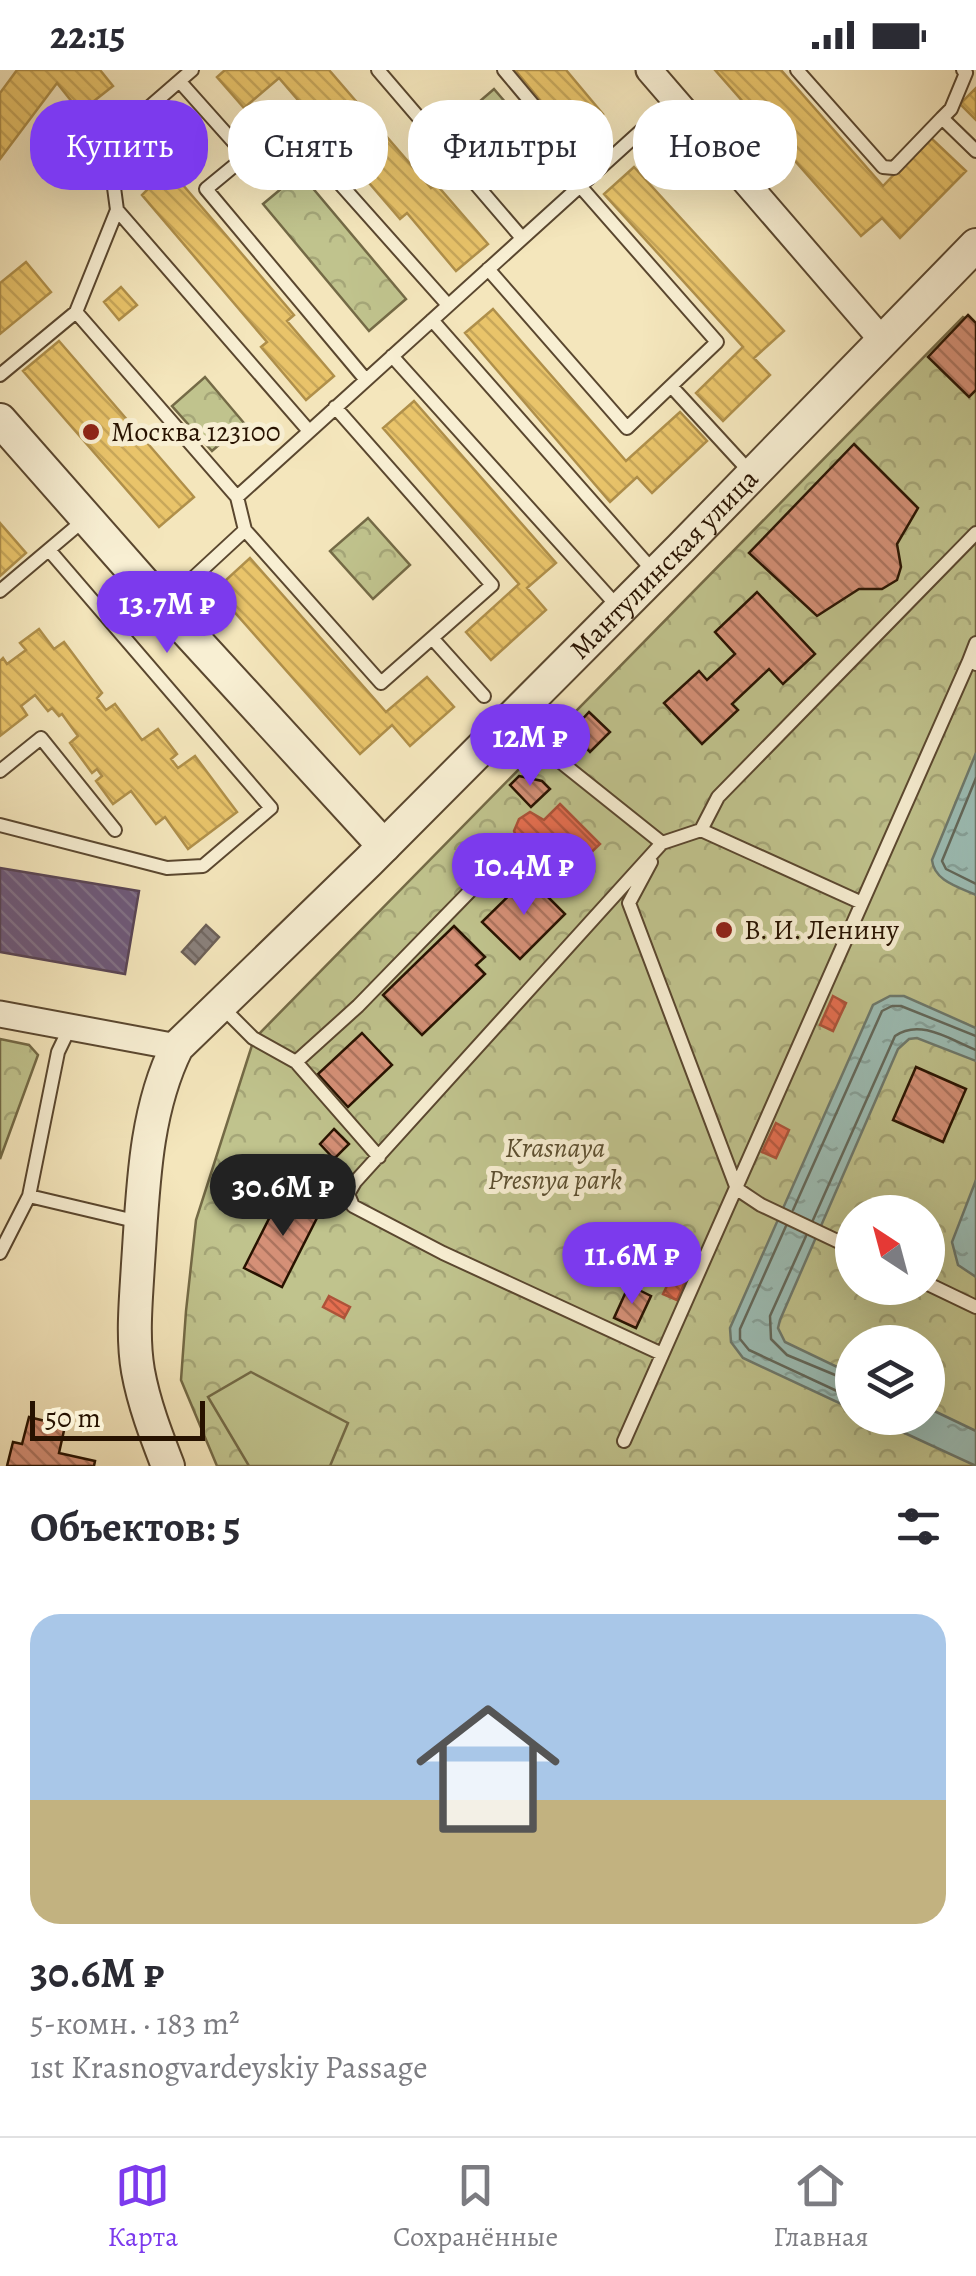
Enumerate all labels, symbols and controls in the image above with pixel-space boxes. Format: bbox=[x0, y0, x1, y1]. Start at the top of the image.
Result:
text: 22:15 bbox=[50, 9, 126, 61]
chip: Купить bbox=[30, 100, 208, 190]
chip: Снять bbox=[228, 100, 388, 190]
chip: Фильтры bbox=[408, 100, 613, 190]
chip: Новое bbox=[633, 100, 797, 190]
place label: Москва 123100 bbox=[111, 413, 281, 451]
marker: Москва 123100 bbox=[80, 421, 102, 443]
street label: Мантулинская улица bbox=[561, 460, 767, 668]
pin: 13.7M ₽ bbox=[75, 571, 259, 656]
text: 13.7M ₽ bbox=[119, 581, 215, 625]
pin: 12M ₽ bbox=[460, 704, 600, 789]
text: 12M ₽ bbox=[492, 714, 568, 758]
pin: 10.4M ₽ bbox=[432, 833, 616, 918]
text: 10.4M ₽ bbox=[474, 843, 574, 887]
place label: В. И. Ленину bbox=[744, 911, 899, 949]
marker: В. И. Ленину bbox=[713, 919, 735, 941]
park label: Krasnaya Presnya park bbox=[488, 1129, 622, 1199]
pin: 30.6M ₽ bbox=[191, 1154, 375, 1239]
text: 30.6M ₽ bbox=[232, 1164, 334, 1208]
north arrow bbox=[835, 1195, 945, 1305]
map controls bbox=[835, 1195, 945, 1435]
pin: 11.6M ₽ bbox=[540, 1222, 724, 1307]
text: 11.6M ₽ bbox=[584, 1232, 680, 1276]
button: layers bbox=[835, 1325, 945, 1435]
scale bar bbox=[30, 1396, 205, 1440]
text: 50 m bbox=[45, 1399, 101, 1437]
text: Объектов: 5 bbox=[30, 1498, 241, 1555]
icon: filters bbox=[891, 1499, 946, 1554]
icon: home bbox=[398, 1679, 578, 1859]
text: 30.6M ₽ bbox=[30, 1944, 164, 2001]
text: 5-комн. · 183 m² bbox=[30, 2001, 240, 2045]
text: 1st Krasnogvardeyskiy Passage bbox=[30, 2045, 428, 2089]
tab: Карта bbox=[108, 2158, 178, 2256]
tab: Сохранённые bbox=[393, 2158, 558, 2256]
tab: Главная bbox=[773, 2158, 868, 2256]

